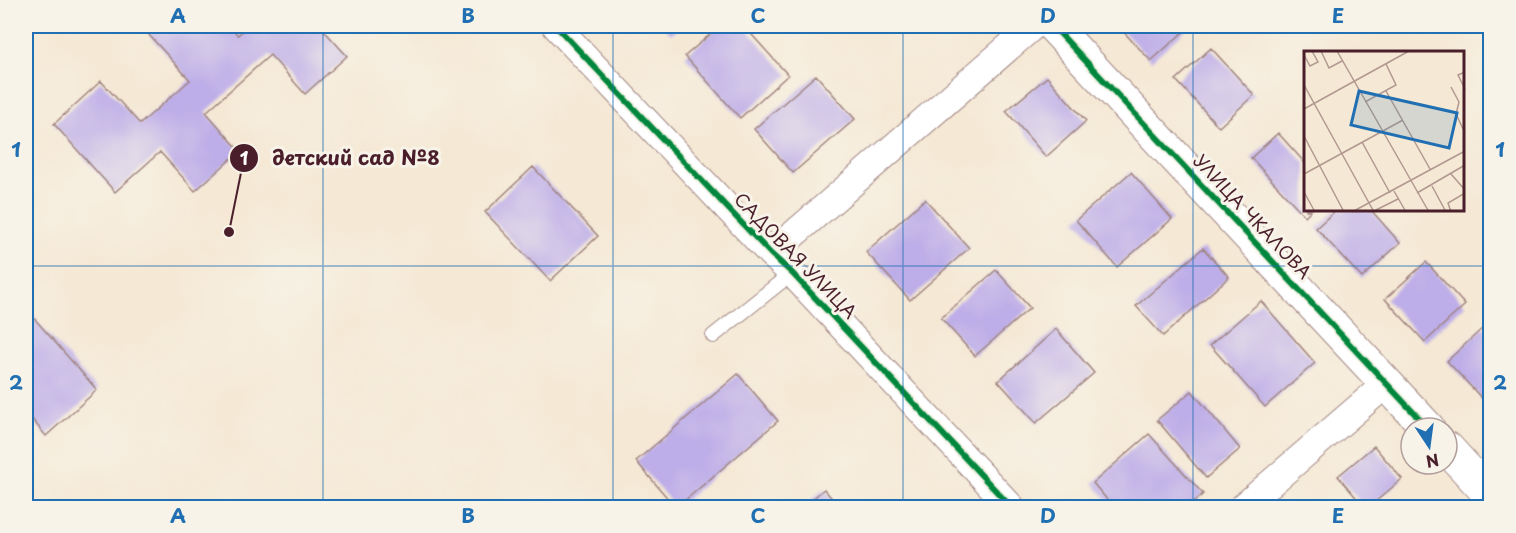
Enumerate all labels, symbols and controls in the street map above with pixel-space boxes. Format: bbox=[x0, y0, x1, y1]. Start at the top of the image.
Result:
text: A bbox=[170, 0, 186, 30]
text: B bbox=[461, 0, 475, 30]
text: C bbox=[750, 0, 766, 30]
text: D bbox=[1040, 0, 1056, 30]
text: E bbox=[1332, 0, 1344, 30]
inset map bbox=[1304, 51, 1465, 212]
text: 1 bbox=[11, 134, 21, 164]
text: 1 bbox=[1495, 134, 1505, 164]
callout: детский сад №8 bbox=[229, 139, 452, 177]
text: детский сад №8 bbox=[272, 142, 440, 172]
text: 1 bbox=[240, 144, 249, 171]
street label: УЛИЦА ЧКАЛОВА bbox=[1188, 148, 1318, 284]
street label: САДОВАЯ УЛИЦА bbox=[728, 186, 864, 324]
text: 2 bbox=[9, 367, 23, 397]
text: 2 bbox=[1493, 367, 1507, 397]
north arrow bbox=[1399, 416, 1459, 476]
text: N bbox=[1424, 448, 1441, 475]
text: A bbox=[170, 500, 186, 530]
text: B bbox=[461, 500, 475, 530]
text: C bbox=[750, 500, 766, 530]
text: D bbox=[1040, 500, 1056, 530]
text: E bbox=[1332, 500, 1344, 530]

